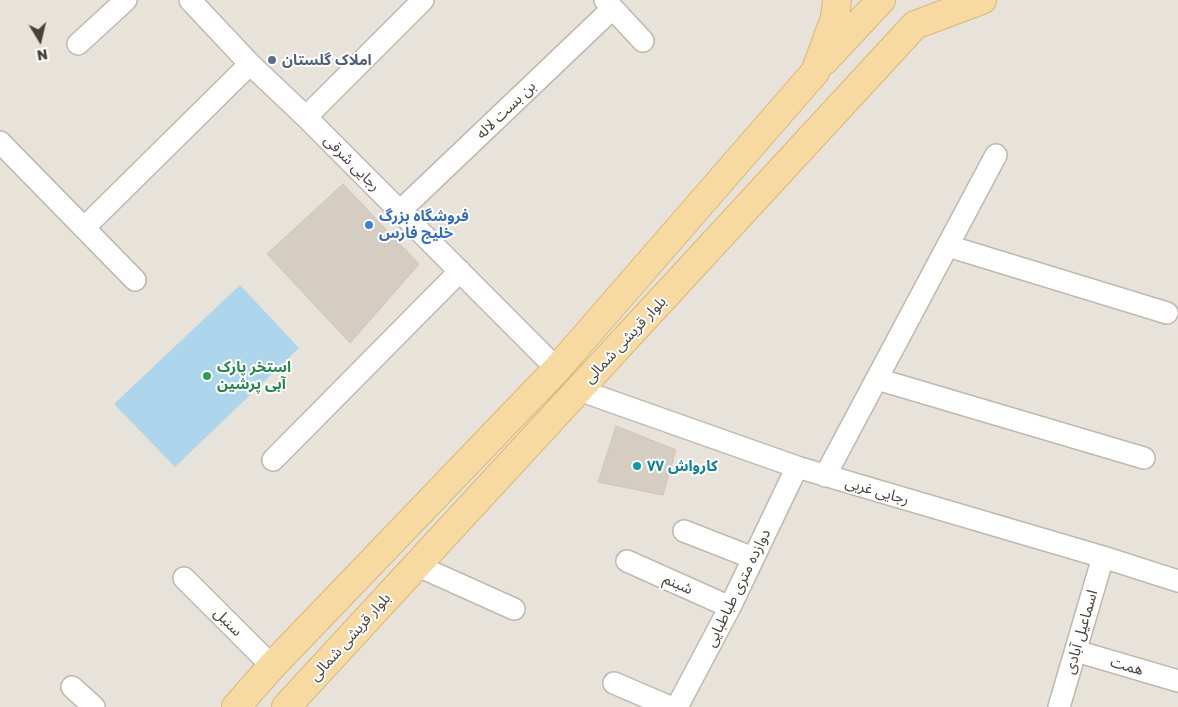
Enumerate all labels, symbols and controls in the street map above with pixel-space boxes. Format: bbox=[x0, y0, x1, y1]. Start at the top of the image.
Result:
north arrow bbox=[15, 15, 65, 65]
text: N bbox=[36, 46, 49, 65]
place label: املاک گلستان bbox=[282, 51, 372, 69]
marker: املاک گلستان bbox=[266, 54, 278, 66]
street label: بن بست لاله bbox=[473, 77, 539, 143]
street label: رجایی شرقی bbox=[320, 131, 384, 195]
place label: فروشگاه بزرگ خلیج فارس bbox=[379, 207, 469, 242]
marker: فروشگاه بزرگ خلیج فارس bbox=[363, 219, 375, 231]
street label: بلوار قریشی شمالی bbox=[580, 293, 670, 387]
place label: استخر پارک آبی پرشین bbox=[217, 358, 291, 393]
marker: استخر پارک آبی پرشین bbox=[201, 370, 213, 382]
place label: کارواش ۷۷ bbox=[647, 457, 718, 475]
marker: کارواش ۷۷ bbox=[631, 460, 643, 472]
street label: رجایی غربی bbox=[843, 473, 911, 509]
street label: دوازده متری طباطبایی bbox=[702, 526, 774, 650]
street label: شبنم bbox=[660, 570, 696, 598]
street label: اسماعیل آبادی bbox=[1060, 588, 1102, 676]
street label: بلوار قریشی شمالی bbox=[306, 589, 394, 685]
street label: سنبل bbox=[210, 604, 246, 640]
street label: همت bbox=[1108, 653, 1146, 679]

